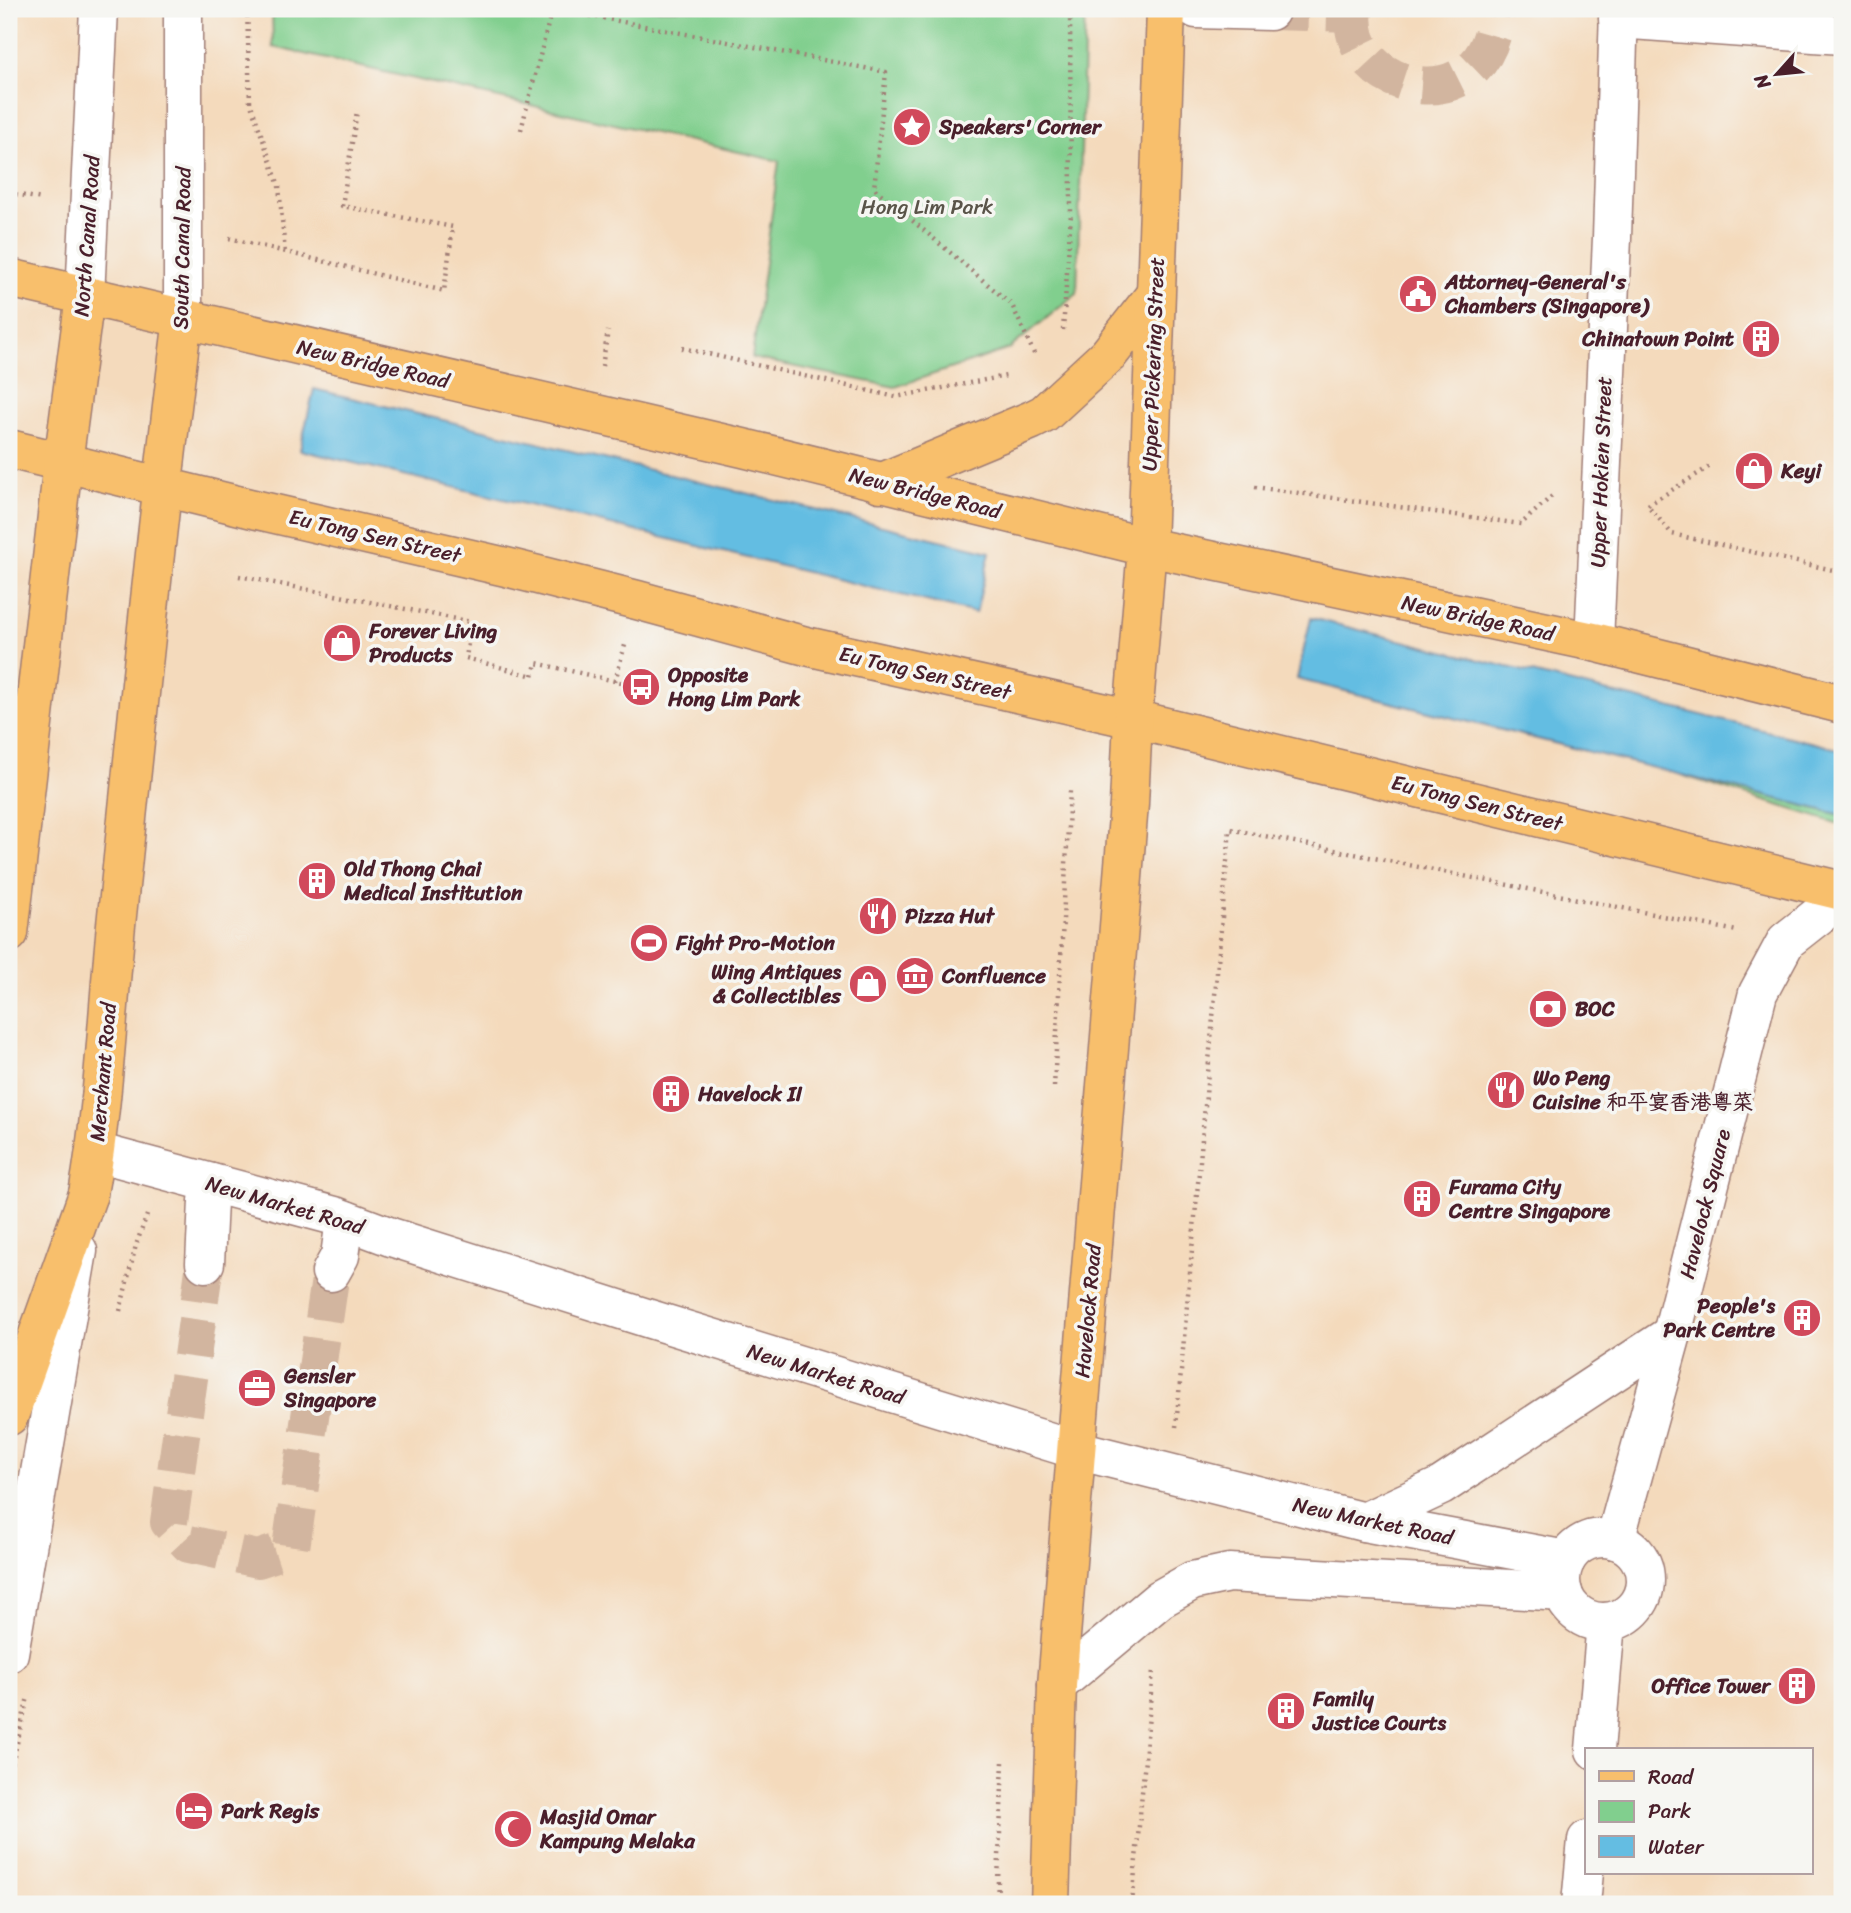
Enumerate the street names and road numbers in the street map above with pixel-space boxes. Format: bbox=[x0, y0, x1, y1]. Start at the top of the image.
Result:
street label: North Canal Road bbox=[62, 152, 112, 318]
street label: South Canal Road bbox=[162, 164, 202, 330]
street label: Upper Pickering Street bbox=[1130, 256, 1176, 472]
street label: New Bridge Road bbox=[293, 328, 455, 400]
street label: Upper Hokien Street bbox=[1579, 376, 1623, 568]
street label: New Bridge Road bbox=[845, 456, 1007, 531]
street label: Eu Tong Sen Street bbox=[285, 498, 466, 575]
street label: New Bridge Road bbox=[1398, 583, 1560, 653]
street label: Eu Tong Sen Street bbox=[835, 635, 1016, 712]
street label: Eu Tong Sen Street bbox=[1387, 763, 1568, 843]
street label: Merchant Road bbox=[78, 999, 128, 1143]
street label: Havelock Square bbox=[1668, 1125, 1742, 1283]
street label: New Market Road bbox=[201, 1164, 371, 1246]
street label: Havelock Road bbox=[1063, 1240, 1113, 1380]
street label: New Market Road bbox=[742, 1332, 912, 1417]
street label: New Market Road bbox=[1289, 1485, 1459, 1557]

